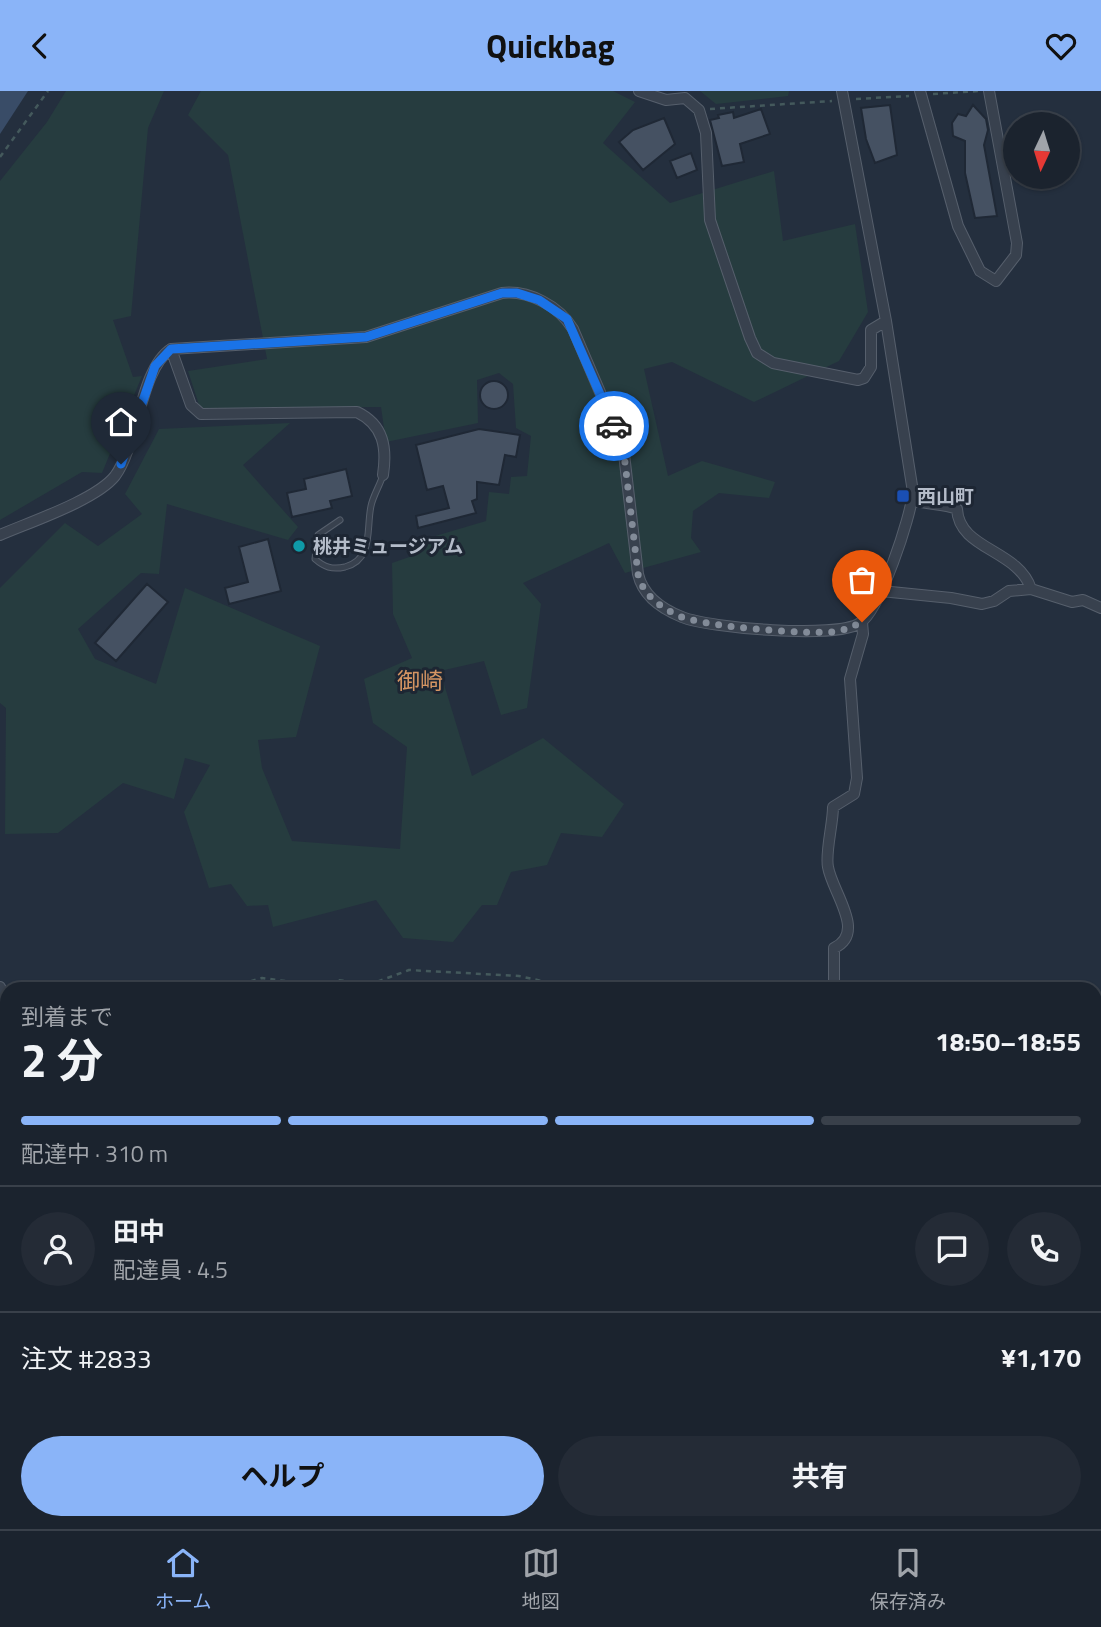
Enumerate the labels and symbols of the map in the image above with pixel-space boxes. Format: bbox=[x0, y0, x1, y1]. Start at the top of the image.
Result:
north arrow bbox=[1003, 112, 1080, 189]
courier bbox=[579, 391, 649, 461]
pin bbox=[91, 392, 151, 464]
place label: 西山町 bbox=[917, 481, 974, 510]
marker: 西山町 bbox=[895, 488, 911, 504]
place label: 桃井ミュージアム bbox=[313, 531, 463, 560]
marker: 桃井ミュージアム bbox=[291, 538, 307, 554]
pin bbox=[832, 550, 892, 622]
district label: 御崎 bbox=[397, 663, 443, 698]

